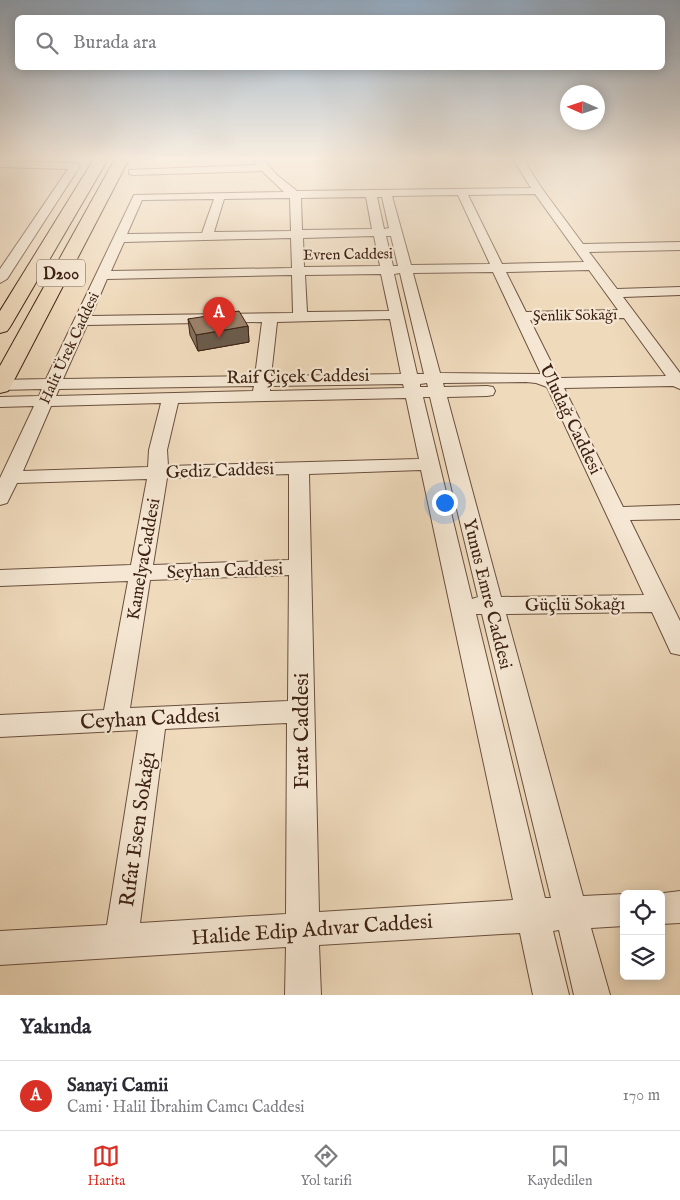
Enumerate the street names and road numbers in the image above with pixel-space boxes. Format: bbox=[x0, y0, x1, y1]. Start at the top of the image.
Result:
street label: Evren Caddesi bbox=[303, 244, 393, 265]
road number: D200 bbox=[37, 260, 85, 286]
street label: Halit Ürek Caddesi bbox=[35, 289, 104, 407]
street label: Şenlik Sokağı bbox=[533, 305, 617, 326]
street label: Uludağ Caddesi bbox=[533, 361, 606, 479]
street label: Raif Çiçek Caddesi bbox=[226, 365, 370, 390]
street label: Gediz Caddesi bbox=[165, 458, 275, 485]
street label: KamelyaCaddesi bbox=[122, 496, 167, 622]
street label: Yunus Emre Caddesi bbox=[457, 517, 516, 672]
street label: Seyhan Caddesi bbox=[167, 558, 284, 585]
street label: Güçlü Sokağı bbox=[525, 593, 626, 618]
street label: Fırat Caddesi bbox=[289, 673, 316, 789]
street label: Ceyhan Caddesi bbox=[80, 702, 221, 737]
street label: Rıfat Esen Sokağı bbox=[114, 750, 163, 909]
street label: Halide Edip Adıvar Caddesi bbox=[190, 909, 434, 952]

